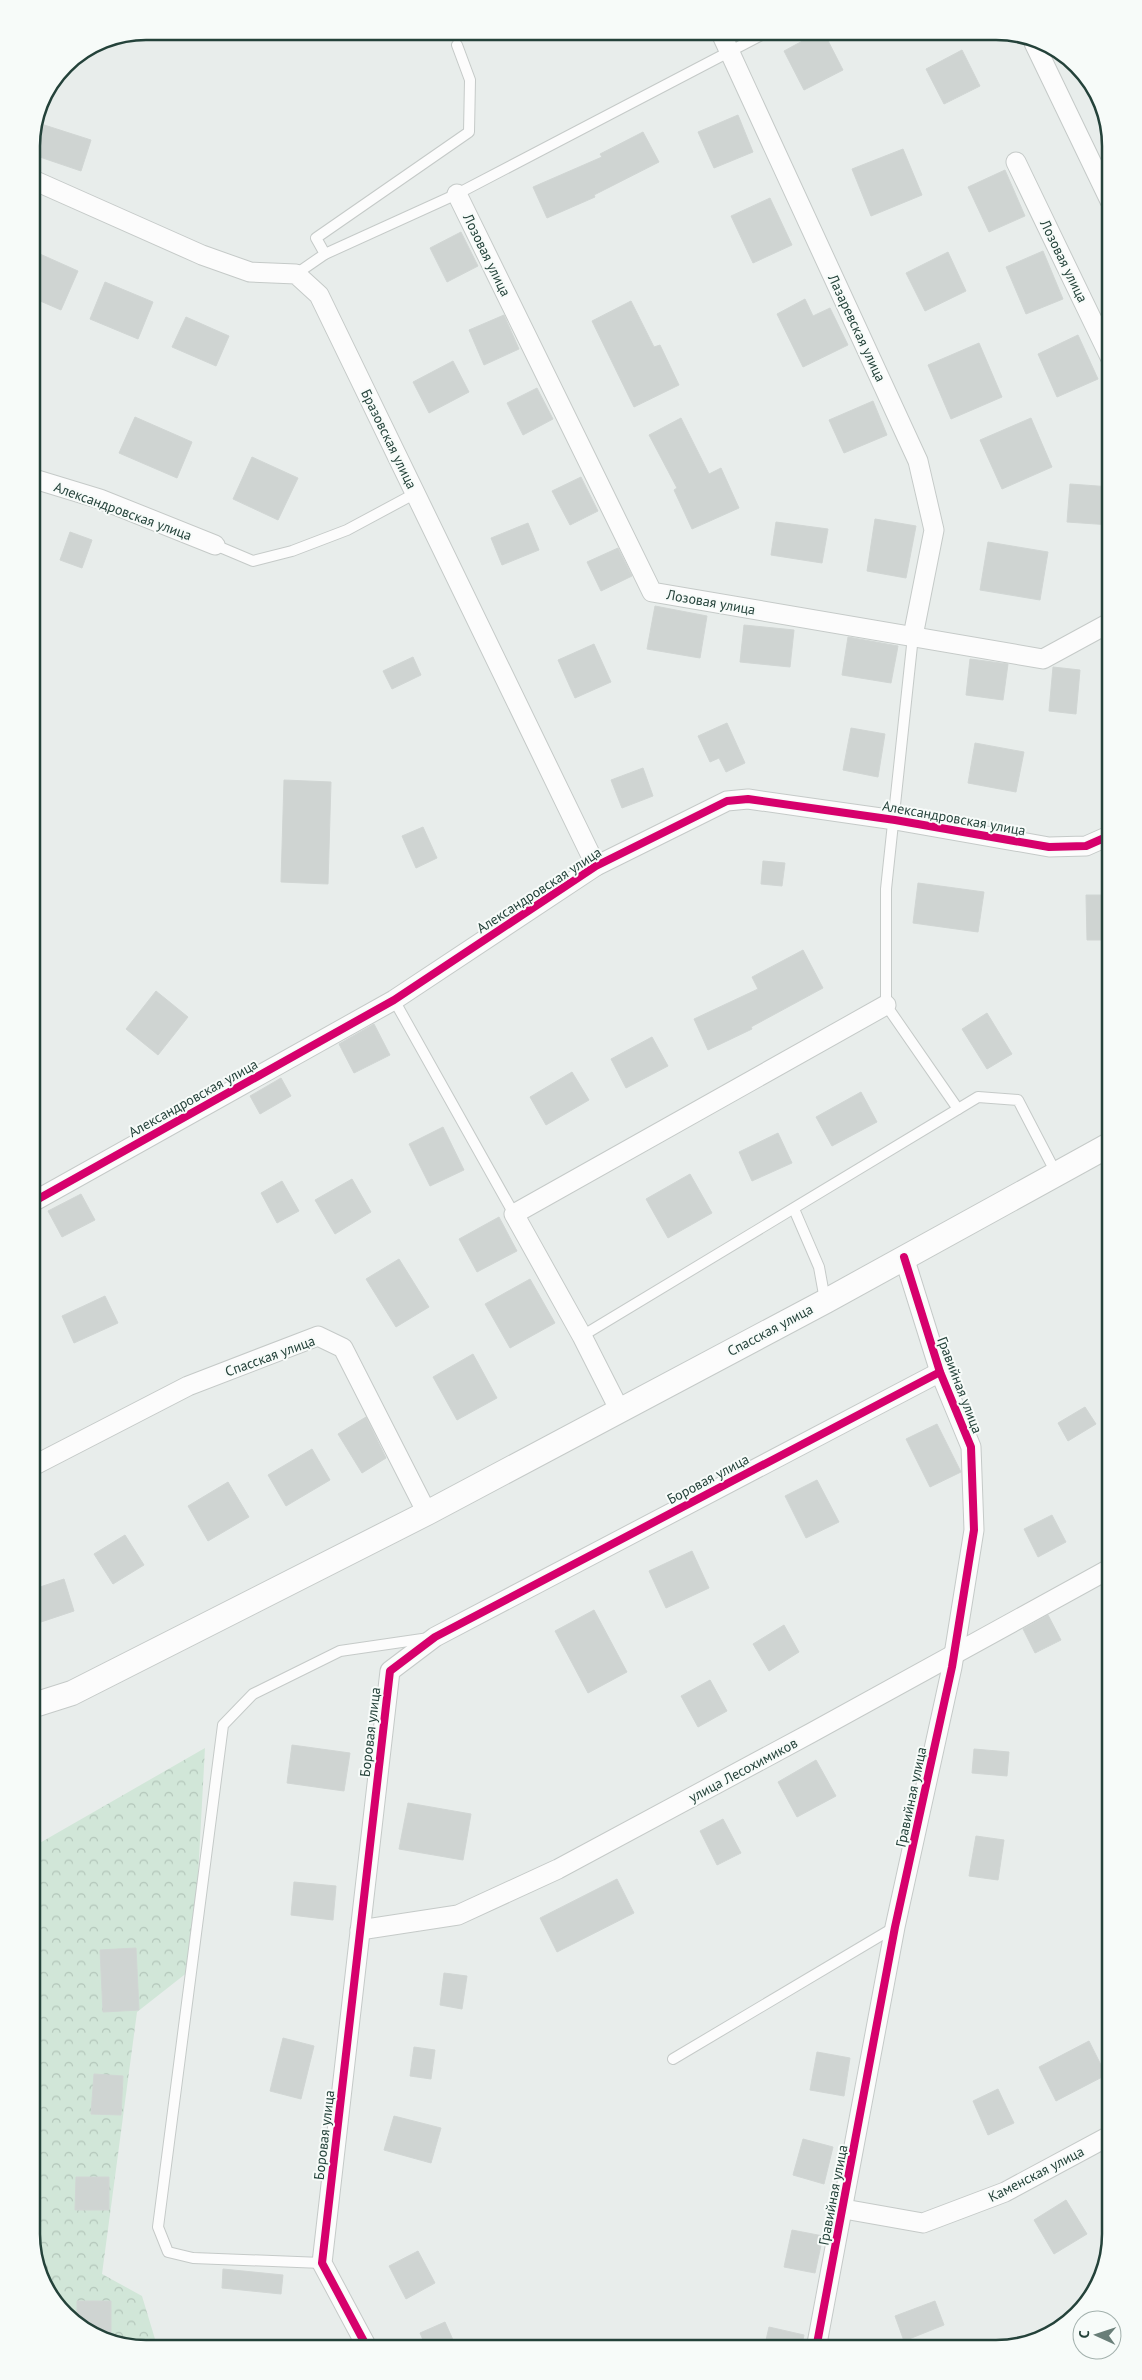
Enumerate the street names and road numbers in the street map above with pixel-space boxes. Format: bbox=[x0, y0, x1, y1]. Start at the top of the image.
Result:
street label: Лозовая улица bbox=[459, 210, 515, 299]
street label: Лозовая улица bbox=[1036, 216, 1092, 305]
street label: Лазаревская улица bbox=[824, 271, 890, 385]
street label: Бразовская улица bbox=[357, 386, 421, 492]
street label: Александровская улица bbox=[52, 478, 194, 544]
street label: Лозовая улица bbox=[664, 585, 757, 619]
street label: Александровская улица bbox=[881, 797, 1027, 839]
street label: Александровская улица bbox=[473, 843, 605, 937]
street label: Александровская улица bbox=[125, 1055, 261, 1141]
street label: Спасская улица bbox=[724, 1300, 816, 1360]
street label: Спасская улица bbox=[223, 1331, 317, 1381]
street label: Гравийная улица bbox=[933, 1334, 987, 1436]
street label: Боровая улица bbox=[664, 1450, 752, 1508]
street label: Боровая улица bbox=[356, 1686, 384, 1778]
street label: улица Лесохимиков bbox=[686, 1734, 801, 1806]
street label: Гравийная улица bbox=[892, 1745, 930, 1849]
street label: Боровая улица bbox=[310, 2089, 338, 2181]
street label: Каменская улица bbox=[985, 2142, 1087, 2206]
street label: Гравийная улица bbox=[814, 2143, 852, 2247]

